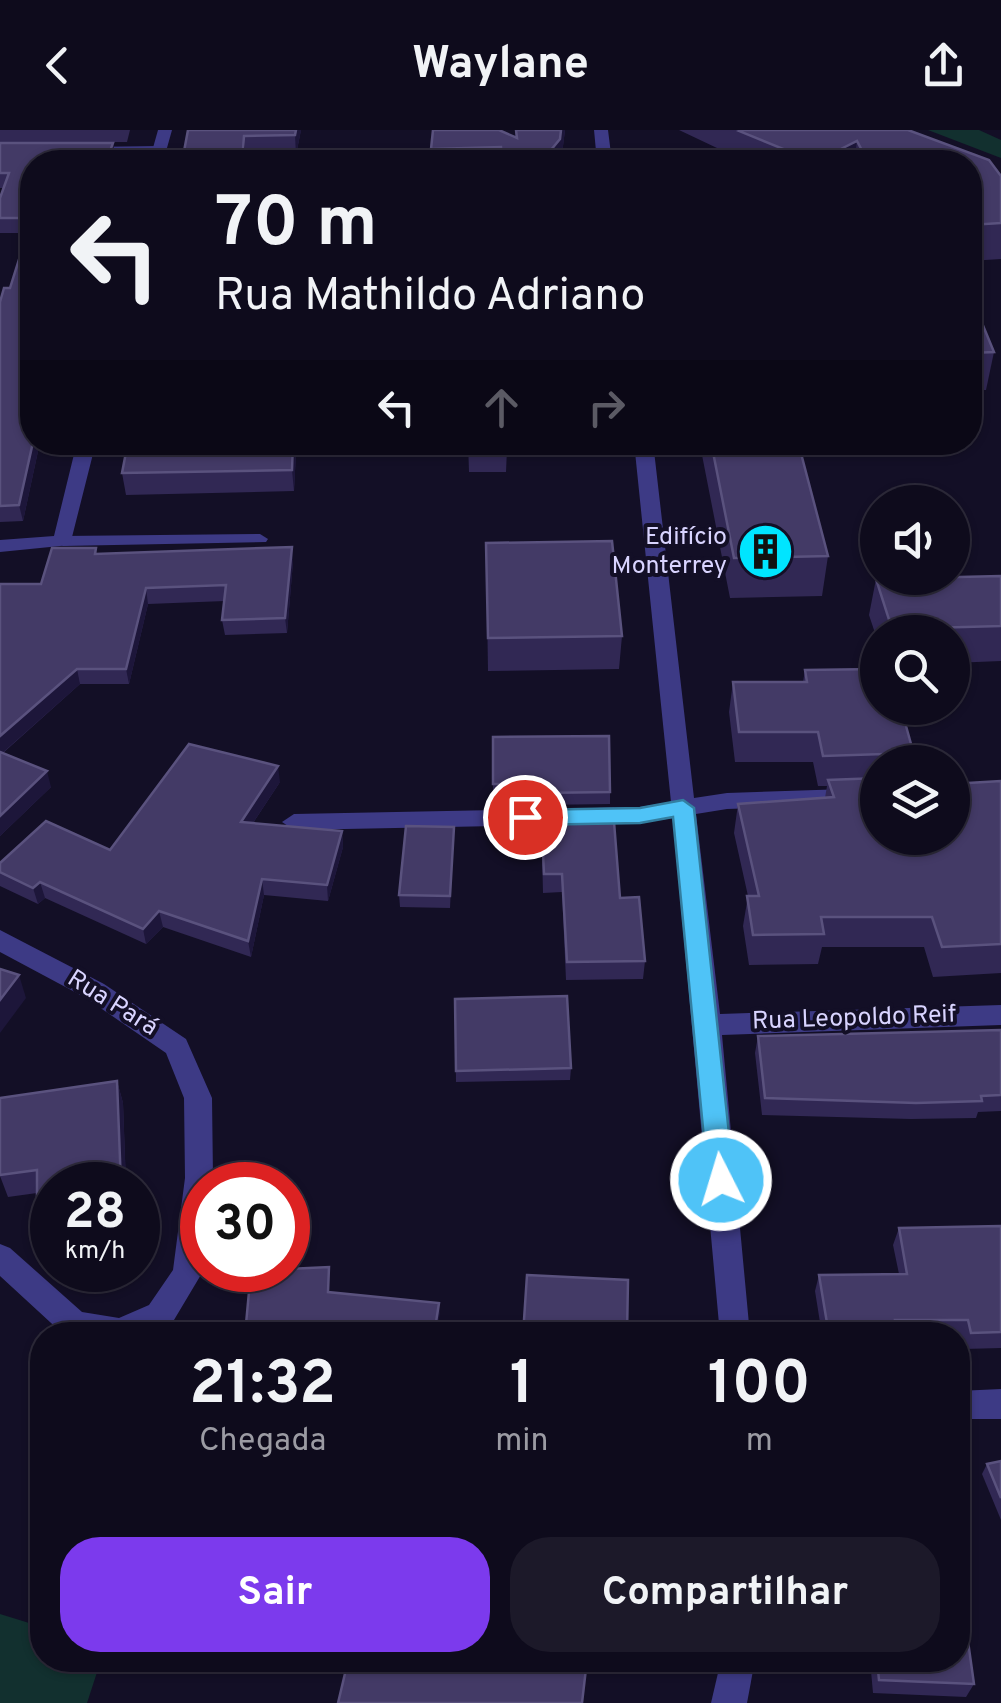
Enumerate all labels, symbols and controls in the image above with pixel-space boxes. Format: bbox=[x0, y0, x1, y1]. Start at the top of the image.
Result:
text: Waylane bbox=[412, 37, 589, 94]
icon: back bbox=[30, 38, 85, 93]
icon: share bbox=[916, 38, 971, 93]
text: 70 m bbox=[215, 182, 378, 271]
icon: left bbox=[50, 190, 180, 320]
text: Rua Mathildo Adriano bbox=[215, 269, 645, 326]
icon: left bbox=[369, 380, 424, 435]
icon: ahead bbox=[474, 380, 529, 435]
icon: right bbox=[579, 380, 634, 435]
map controls bbox=[860, 485, 970, 855]
button: sound bbox=[860, 485, 970, 595]
place label: Edifício Monterrey bbox=[612, 522, 727, 583]
building icon: Edifício Monterrey bbox=[736, 522, 796, 582]
button: search bbox=[860, 615, 970, 725]
button: layers bbox=[860, 745, 970, 855]
pin bbox=[483, 775, 568, 860]
icon: arrive bbox=[498, 790, 553, 845]
street label: Rua Pará bbox=[61, 964, 163, 1044]
street label: Rua Leopoldo Reif bbox=[751, 999, 957, 1039]
position arrow bbox=[669, 1128, 773, 1232]
speed limit sign: 30 bbox=[180, 1162, 310, 1292]
text: 28 bbox=[64, 1183, 126, 1246]
text: km/h bbox=[65, 1236, 125, 1268]
text: 21:32 bbox=[189, 1349, 336, 1425]
text: 1 bbox=[510, 1349, 534, 1425]
text: 100 bbox=[708, 1349, 811, 1425]
text: Chegada bbox=[199, 1422, 326, 1462]
text: min bbox=[495, 1422, 548, 1462]
text: m bbox=[746, 1422, 773, 1462]
button: Sair bbox=[60, 1537, 490, 1652]
button: Compartilhar bbox=[510, 1537, 940, 1652]

